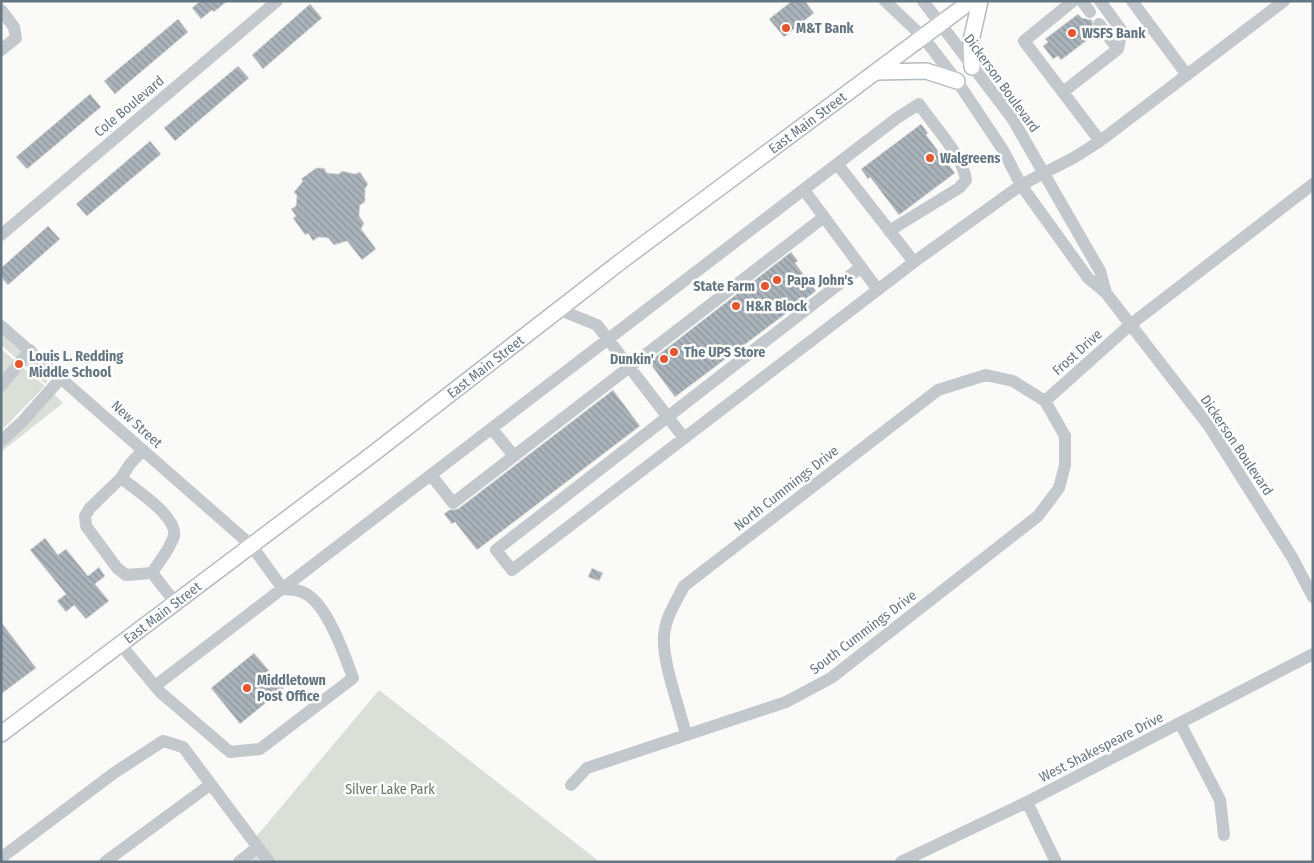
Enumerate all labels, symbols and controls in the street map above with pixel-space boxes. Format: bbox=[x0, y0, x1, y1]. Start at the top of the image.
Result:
place label: M&T Bank bbox=[796, 20, 855, 37]
marker: M&T Bank bbox=[780, 22, 792, 34]
place label: WSFS Bank bbox=[1082, 25, 1146, 42]
marker: WSFS Bank bbox=[1066, 27, 1078, 39]
street label: Dickerson Boulevard bbox=[960, 31, 1043, 136]
street label: Cole Boulevard bbox=[91, 72, 168, 140]
street label: East Main Street bbox=[766, 88, 850, 157]
place label: Walgreens bbox=[940, 150, 1000, 167]
marker: Walgreens bbox=[924, 152, 936, 164]
place label: Papa John's bbox=[787, 272, 853, 289]
marker: Papa John's bbox=[771, 274, 783, 286]
place label: State Farm bbox=[693, 278, 755, 295]
marker: State Farm bbox=[759, 280, 771, 292]
place label: H&R Block bbox=[746, 298, 808, 315]
marker: H&R Block bbox=[730, 300, 742, 312]
street label: Frost Drive bbox=[1049, 326, 1106, 379]
street label: East Main Street bbox=[444, 332, 528, 402]
place label: The UPS Store bbox=[684, 344, 765, 361]
marker: The UPS Store bbox=[668, 346, 680, 358]
place label: Louis L. Redding Middle School bbox=[29, 348, 123, 381]
place label: Dunkin' bbox=[610, 351, 654, 368]
marker: Dunkin' bbox=[658, 353, 670, 365]
marker: Louis L. Redding Middle School bbox=[13, 358, 25, 370]
street label: Dickerson Boulevard bbox=[1197, 392, 1276, 499]
street label: New Street bbox=[108, 397, 166, 452]
street label: North Cummings Drive bbox=[731, 442, 842, 534]
street label: East Main Street bbox=[121, 578, 205, 647]
street label: South Cummings Drive bbox=[807, 587, 920, 678]
place label: Middletown Post Office bbox=[257, 672, 326, 705]
marker: Middletown Post Office bbox=[241, 682, 253, 694]
street label: West Shakespeare Drive bbox=[1036, 709, 1166, 786]
park label: Silver Lake Park bbox=[345, 781, 435, 798]

